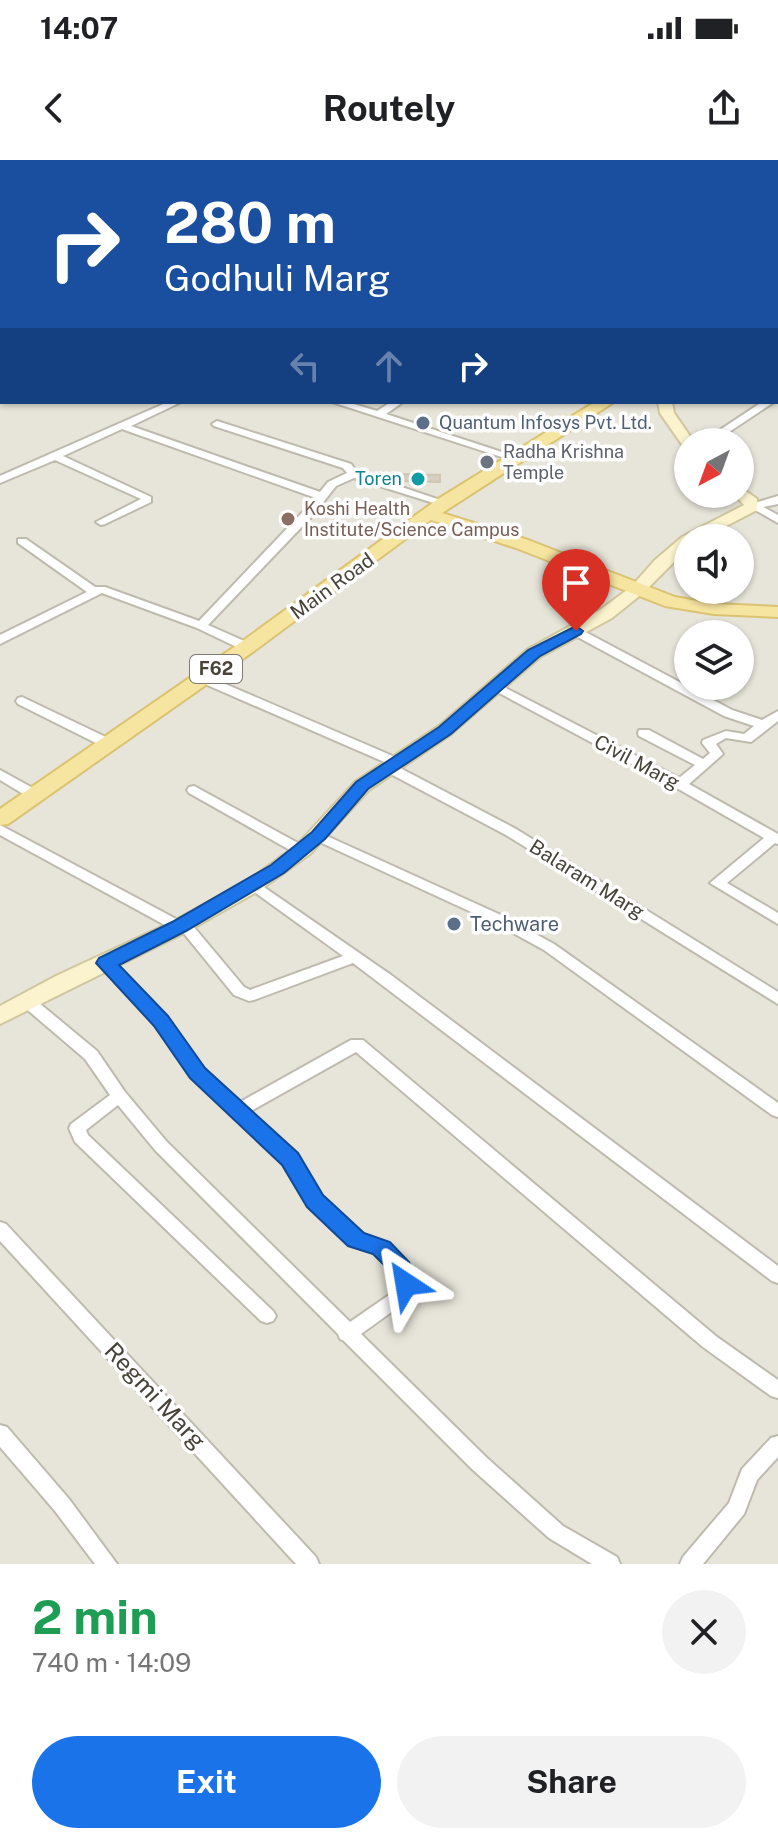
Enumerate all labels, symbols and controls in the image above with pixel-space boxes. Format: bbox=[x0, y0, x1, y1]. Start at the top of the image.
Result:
text: 14:07 bbox=[40, 10, 118, 46]
icon: back bbox=[32, 86, 76, 130]
icon: share bbox=[702, 86, 746, 130]
text: Routely bbox=[323, 87, 455, 129]
text: 280 m bbox=[164, 190, 336, 256]
icon: right bbox=[32, 192, 136, 296]
text: Godhuli Marg bbox=[164, 257, 390, 299]
icon: left bbox=[283, 344, 327, 388]
icon: ahead bbox=[367, 344, 411, 388]
icon: right bbox=[451, 344, 495, 388]
place label: Quantum Infosys Pvt. Ltd. bbox=[439, 412, 652, 433]
marker: Quantum Infosys Pvt. Ltd. bbox=[414, 414, 432, 432]
north arrow bbox=[674, 428, 754, 508]
map controls bbox=[674, 428, 754, 700]
place label: Radha Krishna Temple bbox=[503, 441, 624, 483]
marker: Radha Krishna Temple bbox=[478, 453, 496, 471]
place label: Toren bbox=[355, 468, 402, 489]
marker: Toren bbox=[409, 470, 427, 488]
place label: Koshi Health Institute/Science Campus bbox=[304, 498, 519, 540]
marker: Koshi Health Institute/Science Campus bbox=[279, 510, 297, 528]
button: sound bbox=[674, 524, 754, 604]
street label: Main Road bbox=[285, 548, 379, 624]
pin bbox=[542, 549, 610, 631]
icon: arrive bbox=[554, 561, 598, 605]
button: layers bbox=[674, 620, 754, 700]
road number: F62 bbox=[190, 655, 242, 683]
street label: Civil Marg bbox=[590, 729, 684, 795]
street label: Balaram Marg bbox=[525, 834, 649, 924]
place label: Techware bbox=[470, 912, 559, 936]
marker: Techware bbox=[445, 915, 463, 933]
position arrow bbox=[364, 1242, 448, 1326]
street label: Regmi Marg bbox=[99, 1336, 212, 1454]
text: 2 min bbox=[32, 1588, 158, 1645]
button: close bbox=[662, 1590, 746, 1674]
text: 740 m · 14:09 bbox=[32, 1647, 191, 1678]
button: Exit bbox=[32, 1736, 381, 1828]
button: Share bbox=[397, 1736, 746, 1828]

